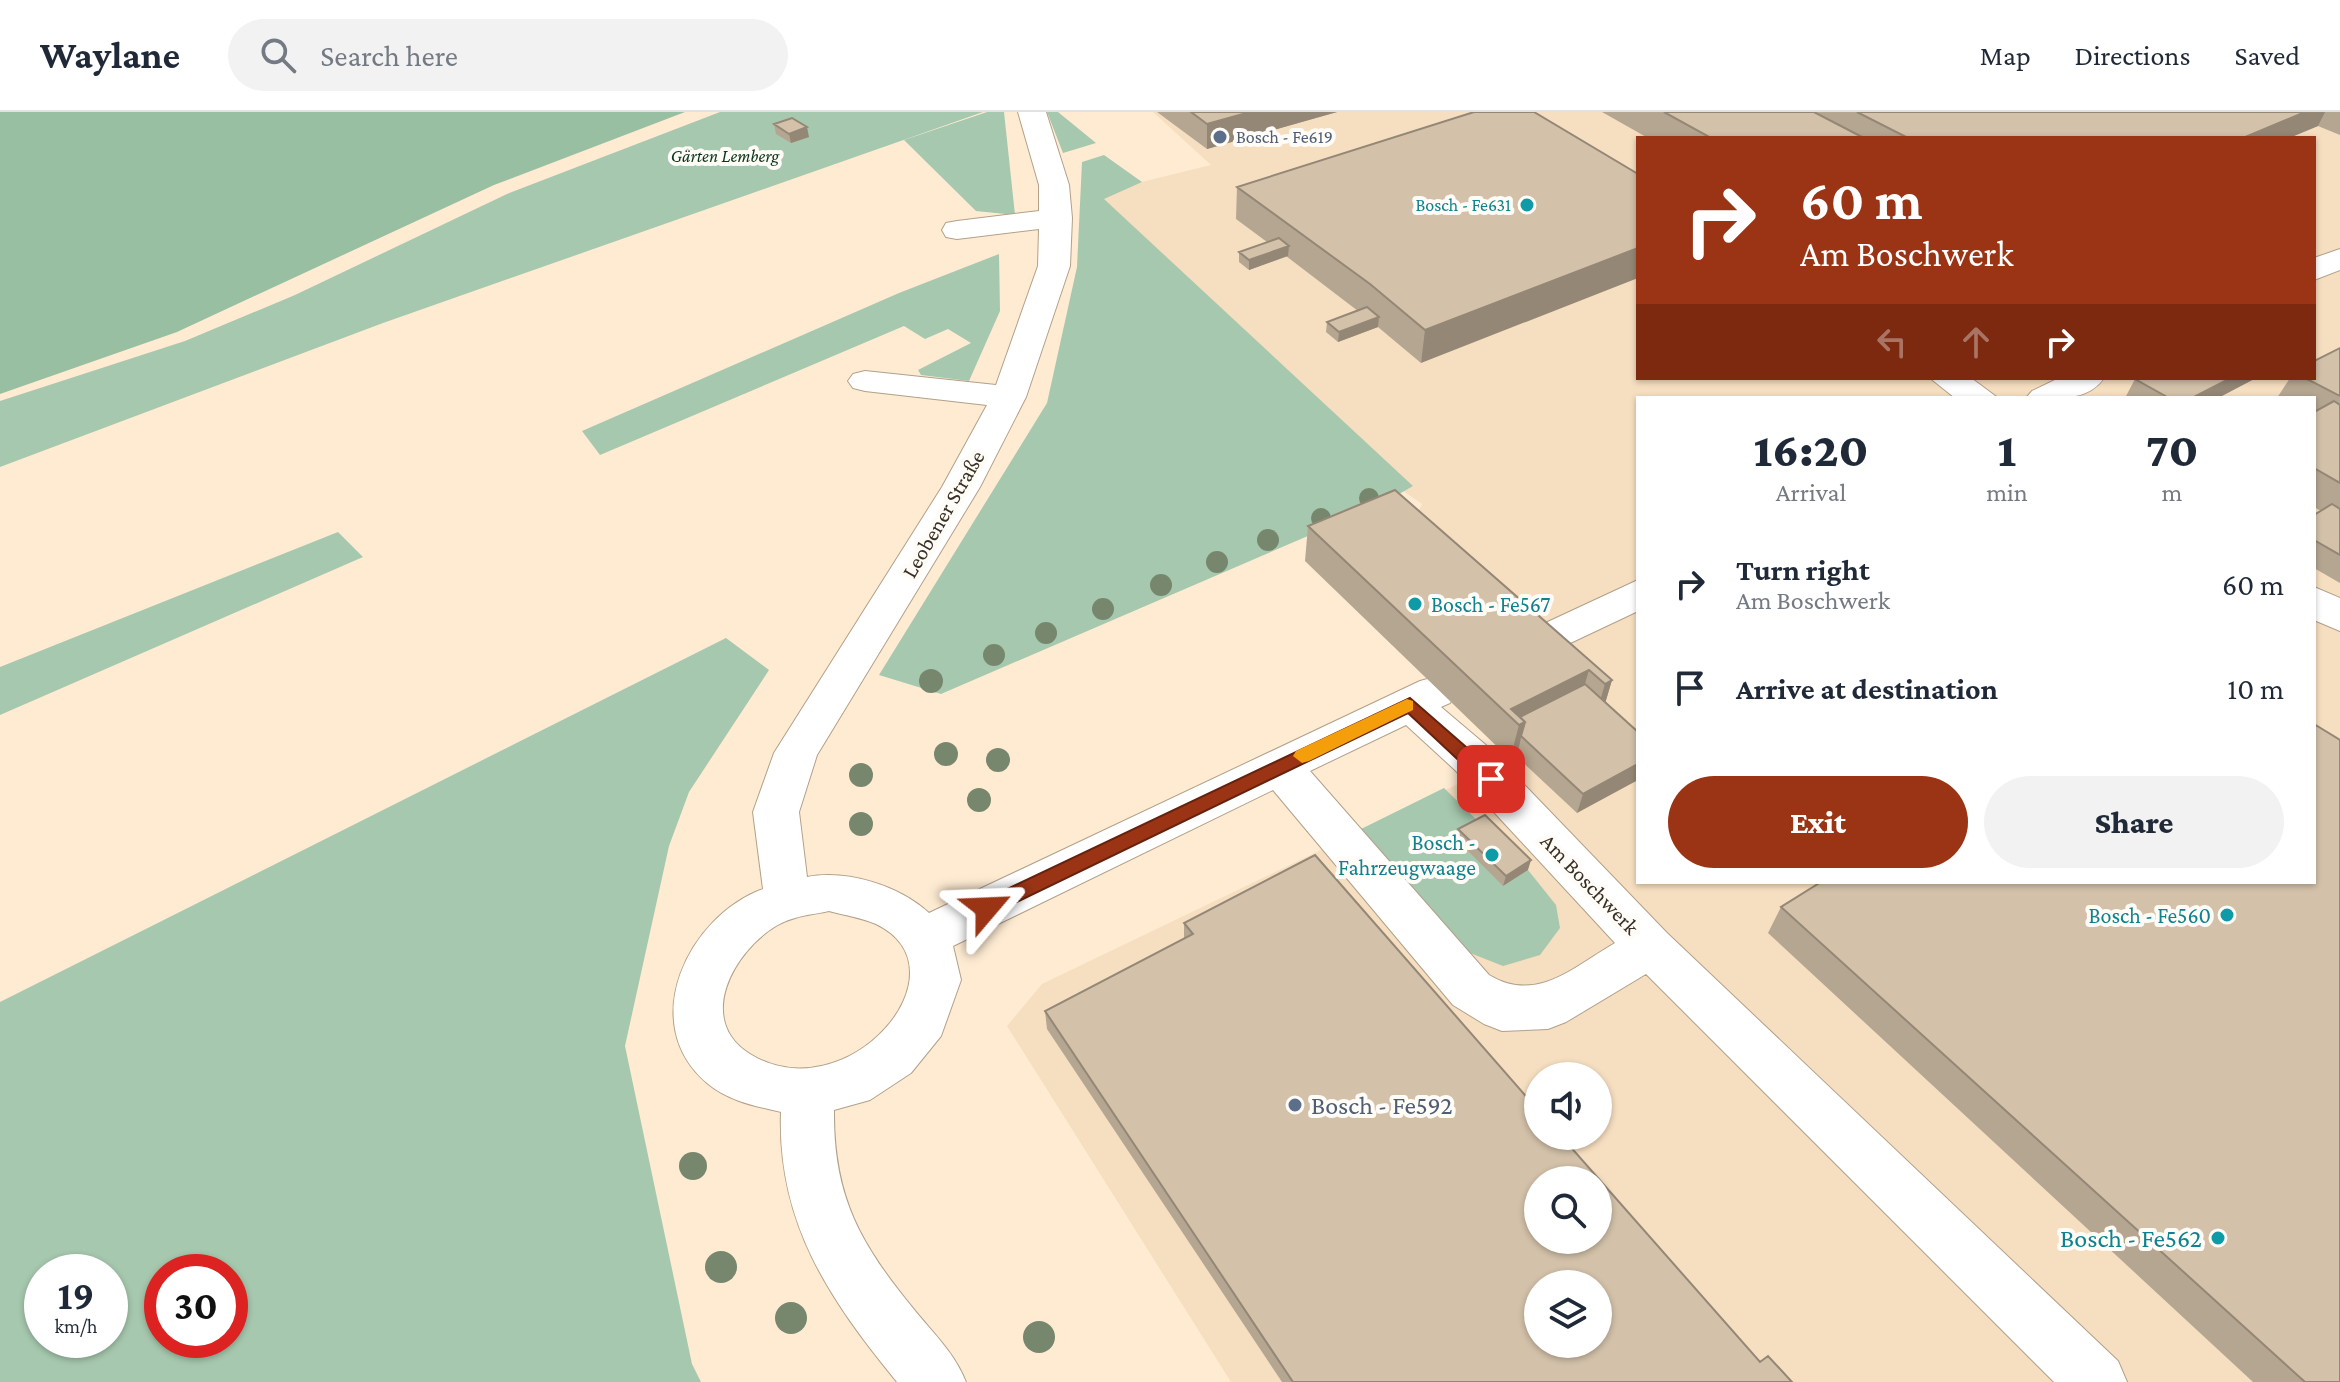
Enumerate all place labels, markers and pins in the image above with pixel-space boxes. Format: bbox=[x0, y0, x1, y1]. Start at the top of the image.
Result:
place label: Bosch - Fe619 bbox=[1236, 127, 1333, 147]
marker: Bosch - Fe619 bbox=[1211, 128, 1229, 146]
place label: Bosch - Fe631 bbox=[1415, 195, 1511, 215]
marker: Bosch - Fe631 bbox=[1518, 196, 1536, 214]
place label: Bosch - Fe567 bbox=[1431, 592, 1550, 617]
marker: Bosch - Fe567 bbox=[1406, 595, 1424, 613]
pin bbox=[1457, 745, 1525, 813]
place label: Bosch - Fahrzeugwaage bbox=[1338, 830, 1476, 880]
marker: Bosch - Fahrzeugwaage bbox=[1483, 846, 1501, 864]
place label: Bosch - Fe560 bbox=[2089, 903, 2211, 928]
marker: Bosch - Fe560 bbox=[2218, 906, 2236, 924]
place label: Bosch - Fe592 bbox=[1311, 1091, 1453, 1120]
marker: Bosch - Fe592 bbox=[1286, 1096, 1304, 1114]
place label: Bosch - Fe562 bbox=[2060, 1224, 2202, 1253]
marker: Bosch - Fe562 bbox=[2209, 1229, 2227, 1247]

